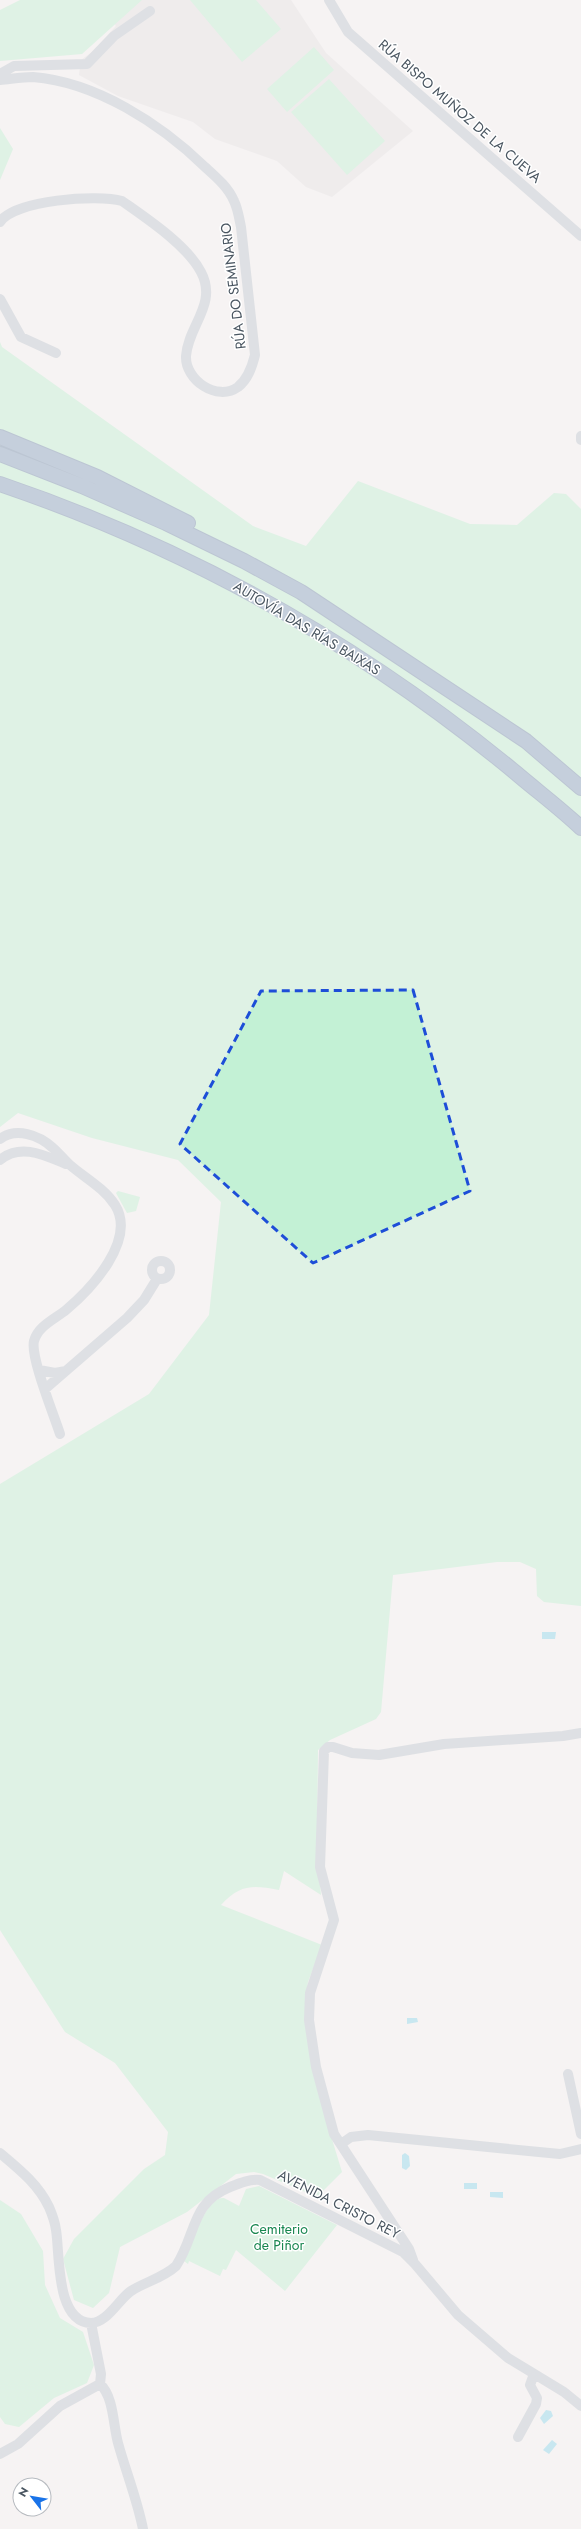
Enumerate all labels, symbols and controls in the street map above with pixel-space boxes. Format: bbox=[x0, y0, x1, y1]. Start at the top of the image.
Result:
street label: RÚA BISPO MUÑOZ DE LA CUEVA bbox=[374, 35, 546, 188]
street label: RÚA DO SEMINARIO bbox=[215, 222, 251, 350]
street label: AUTOVÍA DAS RÍAS BAIXAS bbox=[230, 576, 384, 680]
street label: AVENIDA CRISTO REY bbox=[274, 2165, 404, 2244]
park label: Cemiterio de Piñor bbox=[250, 2219, 308, 2255]
north arrow bbox=[12, 2477, 52, 2517]
text: N bbox=[14, 2484, 33, 2500]

